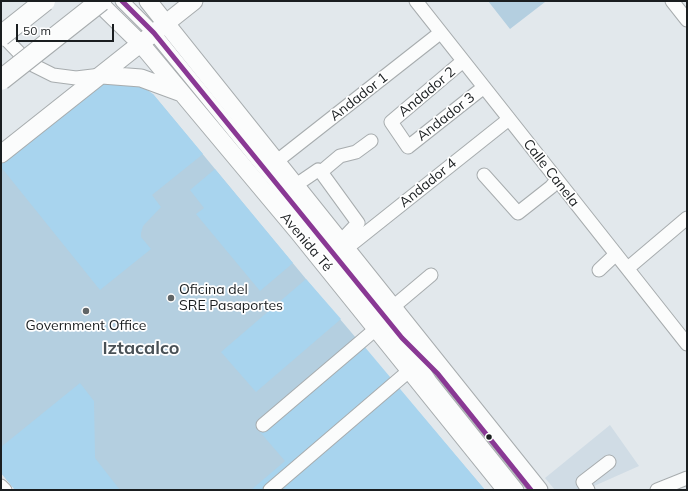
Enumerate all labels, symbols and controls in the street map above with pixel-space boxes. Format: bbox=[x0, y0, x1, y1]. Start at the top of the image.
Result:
scale bar bbox=[18, 16, 116, 42]
text: 50 m bbox=[23, 23, 51, 38]
street label: Andador 2 bbox=[395, 63, 459, 121]
street label: Andador 1 bbox=[327, 69, 391, 125]
street label: Andador 3 bbox=[414, 89, 478, 145]
street label: Calle Canela bbox=[519, 136, 583, 210]
street label: Andador 4 bbox=[396, 155, 460, 211]
street label: Avenida Té bbox=[276, 209, 336, 275]
place label: Oficina del SRE Pasaportes bbox=[179, 282, 283, 314]
marker: Oficina del SRE Pasaportes bbox=[166, 293, 176, 303]
marker: Government Office bbox=[81, 306, 91, 316]
place label: Government Office bbox=[26, 318, 146, 334]
district label: Iztacalco bbox=[103, 338, 179, 360]
unlabelled marker bbox=[484, 432, 494, 442]

